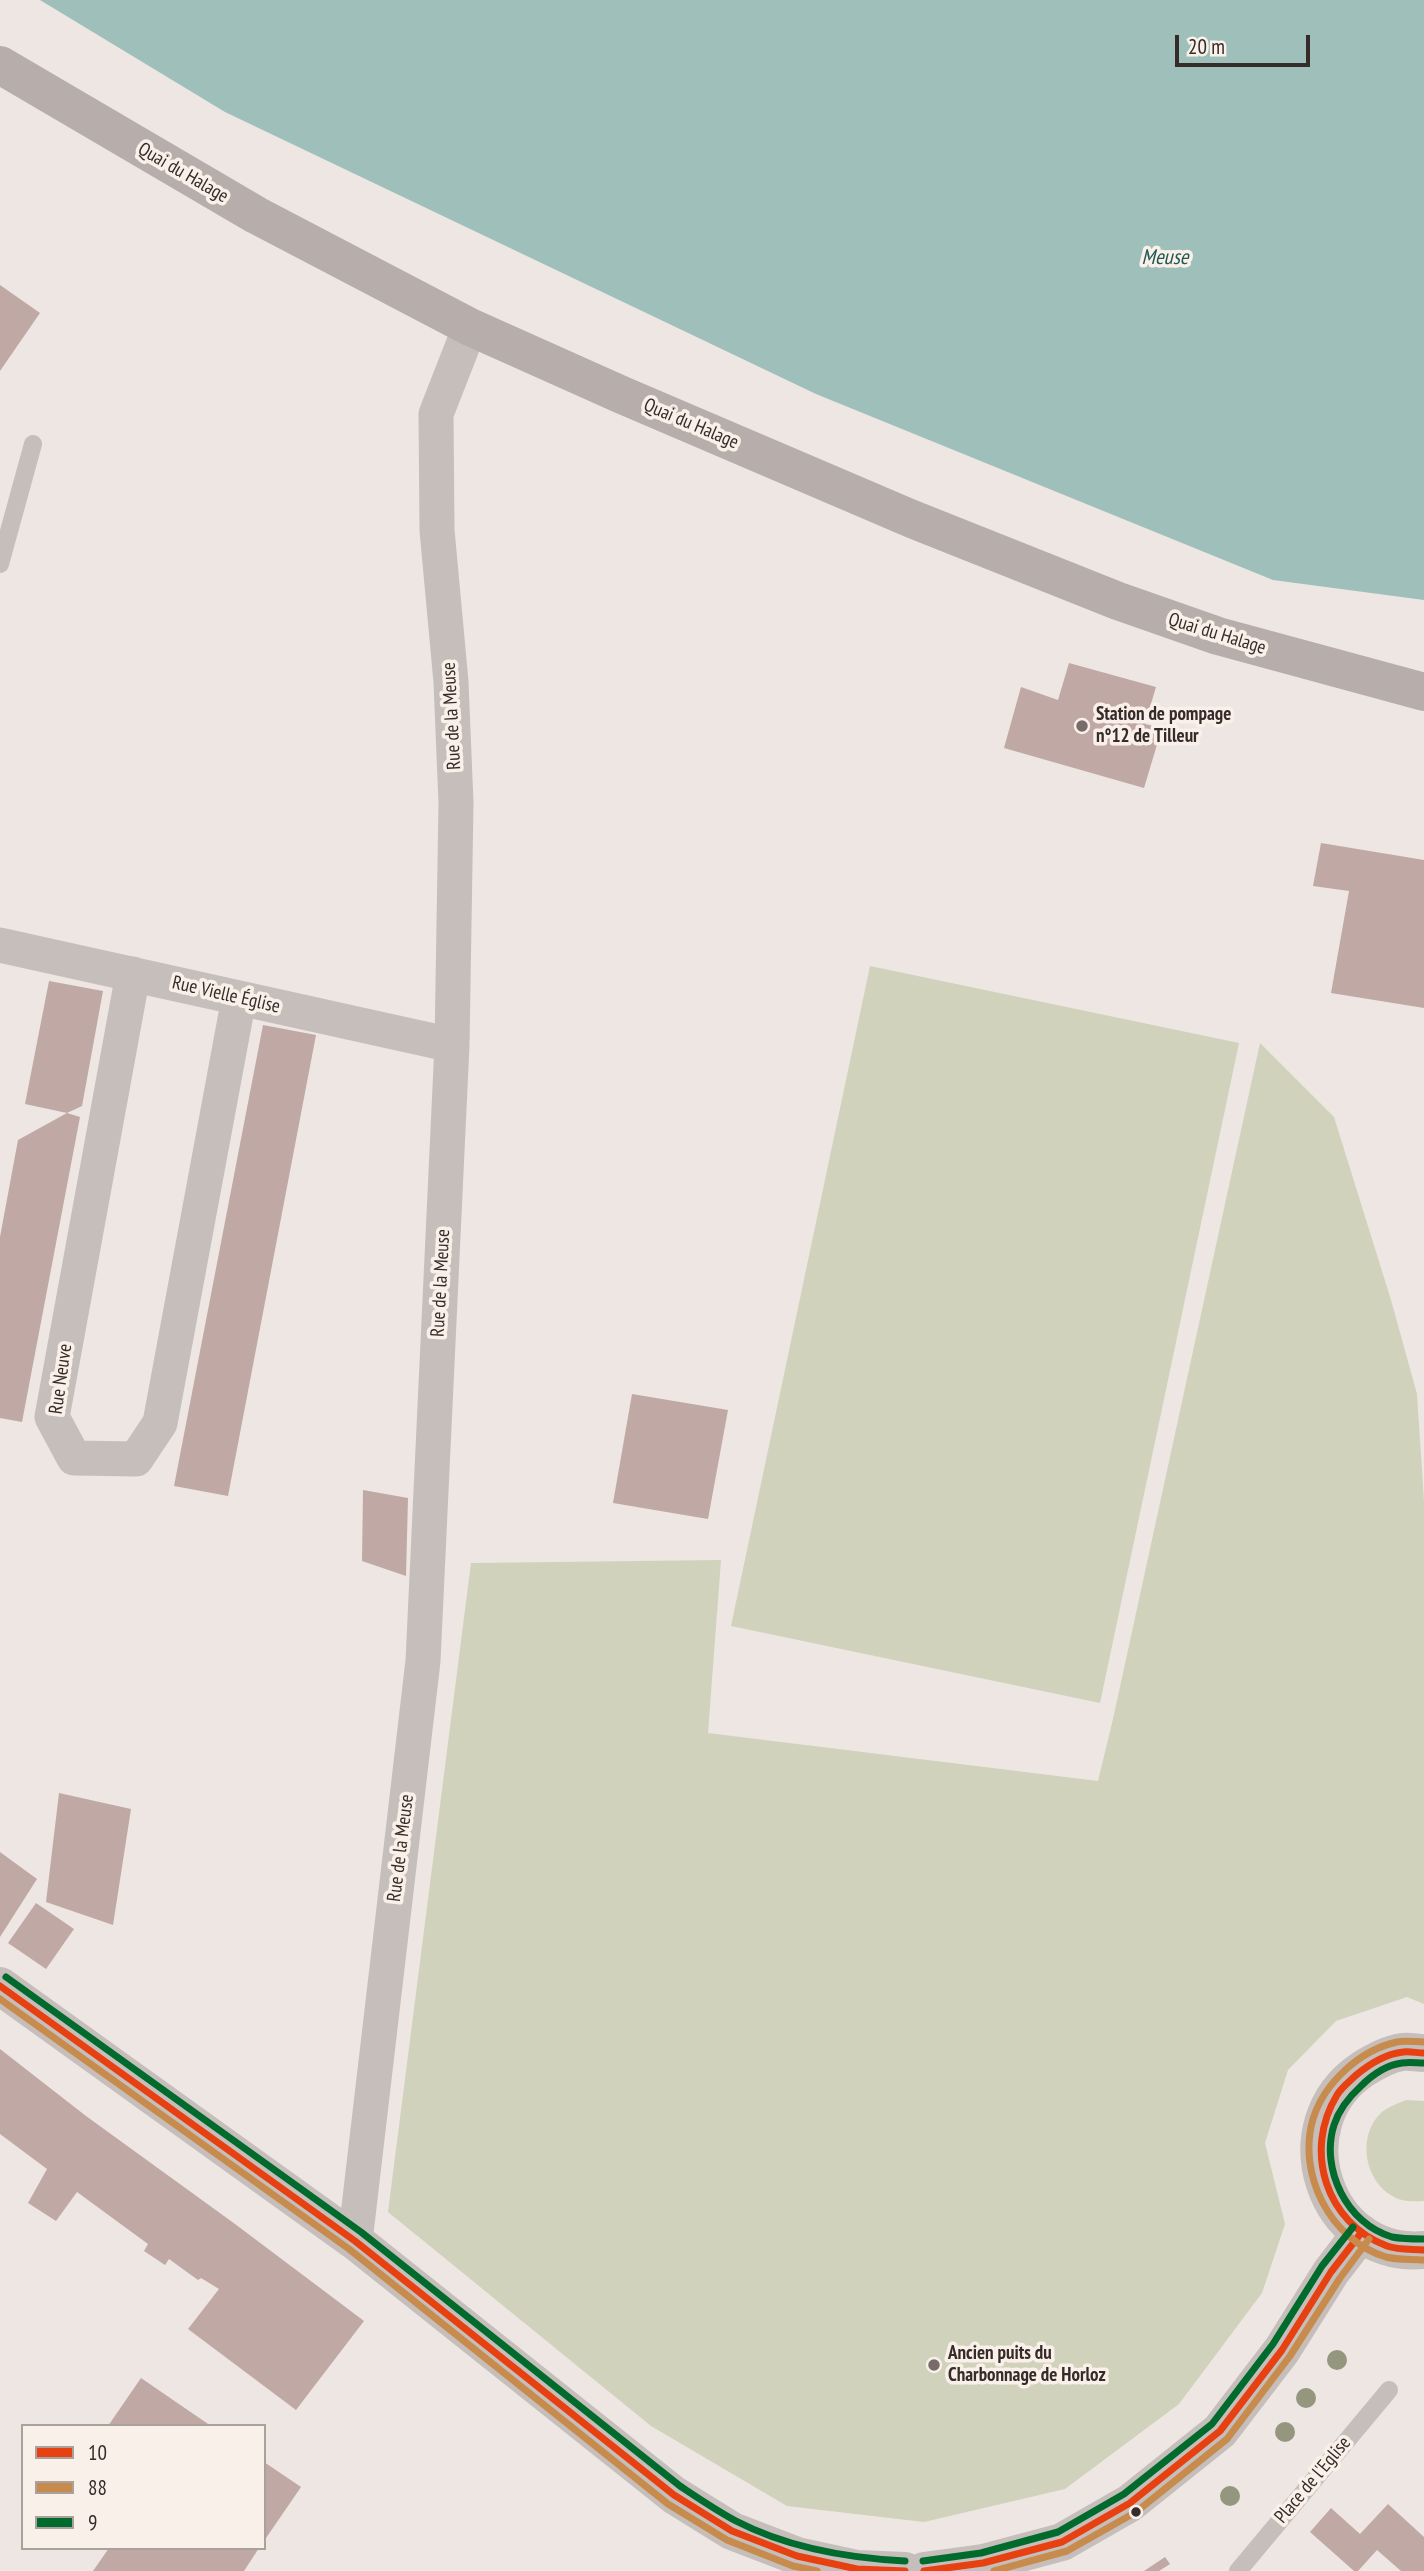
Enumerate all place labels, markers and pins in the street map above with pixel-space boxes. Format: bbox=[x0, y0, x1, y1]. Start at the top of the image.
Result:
place label: Station de pompage n°12 de Tilleur bbox=[1096, 704, 1231, 748]
marker: Station de pompage n°12 de Tilleur bbox=[1074, 718, 1090, 734]
place label: Ancien puits du Charbonnage de Horloz bbox=[948, 2343, 1106, 2387]
marker: Ancien puits du Charbonnage de Horloz bbox=[926, 2357, 942, 2373]
unlabelled marker bbox=[1129, 2505, 1143, 2519]

